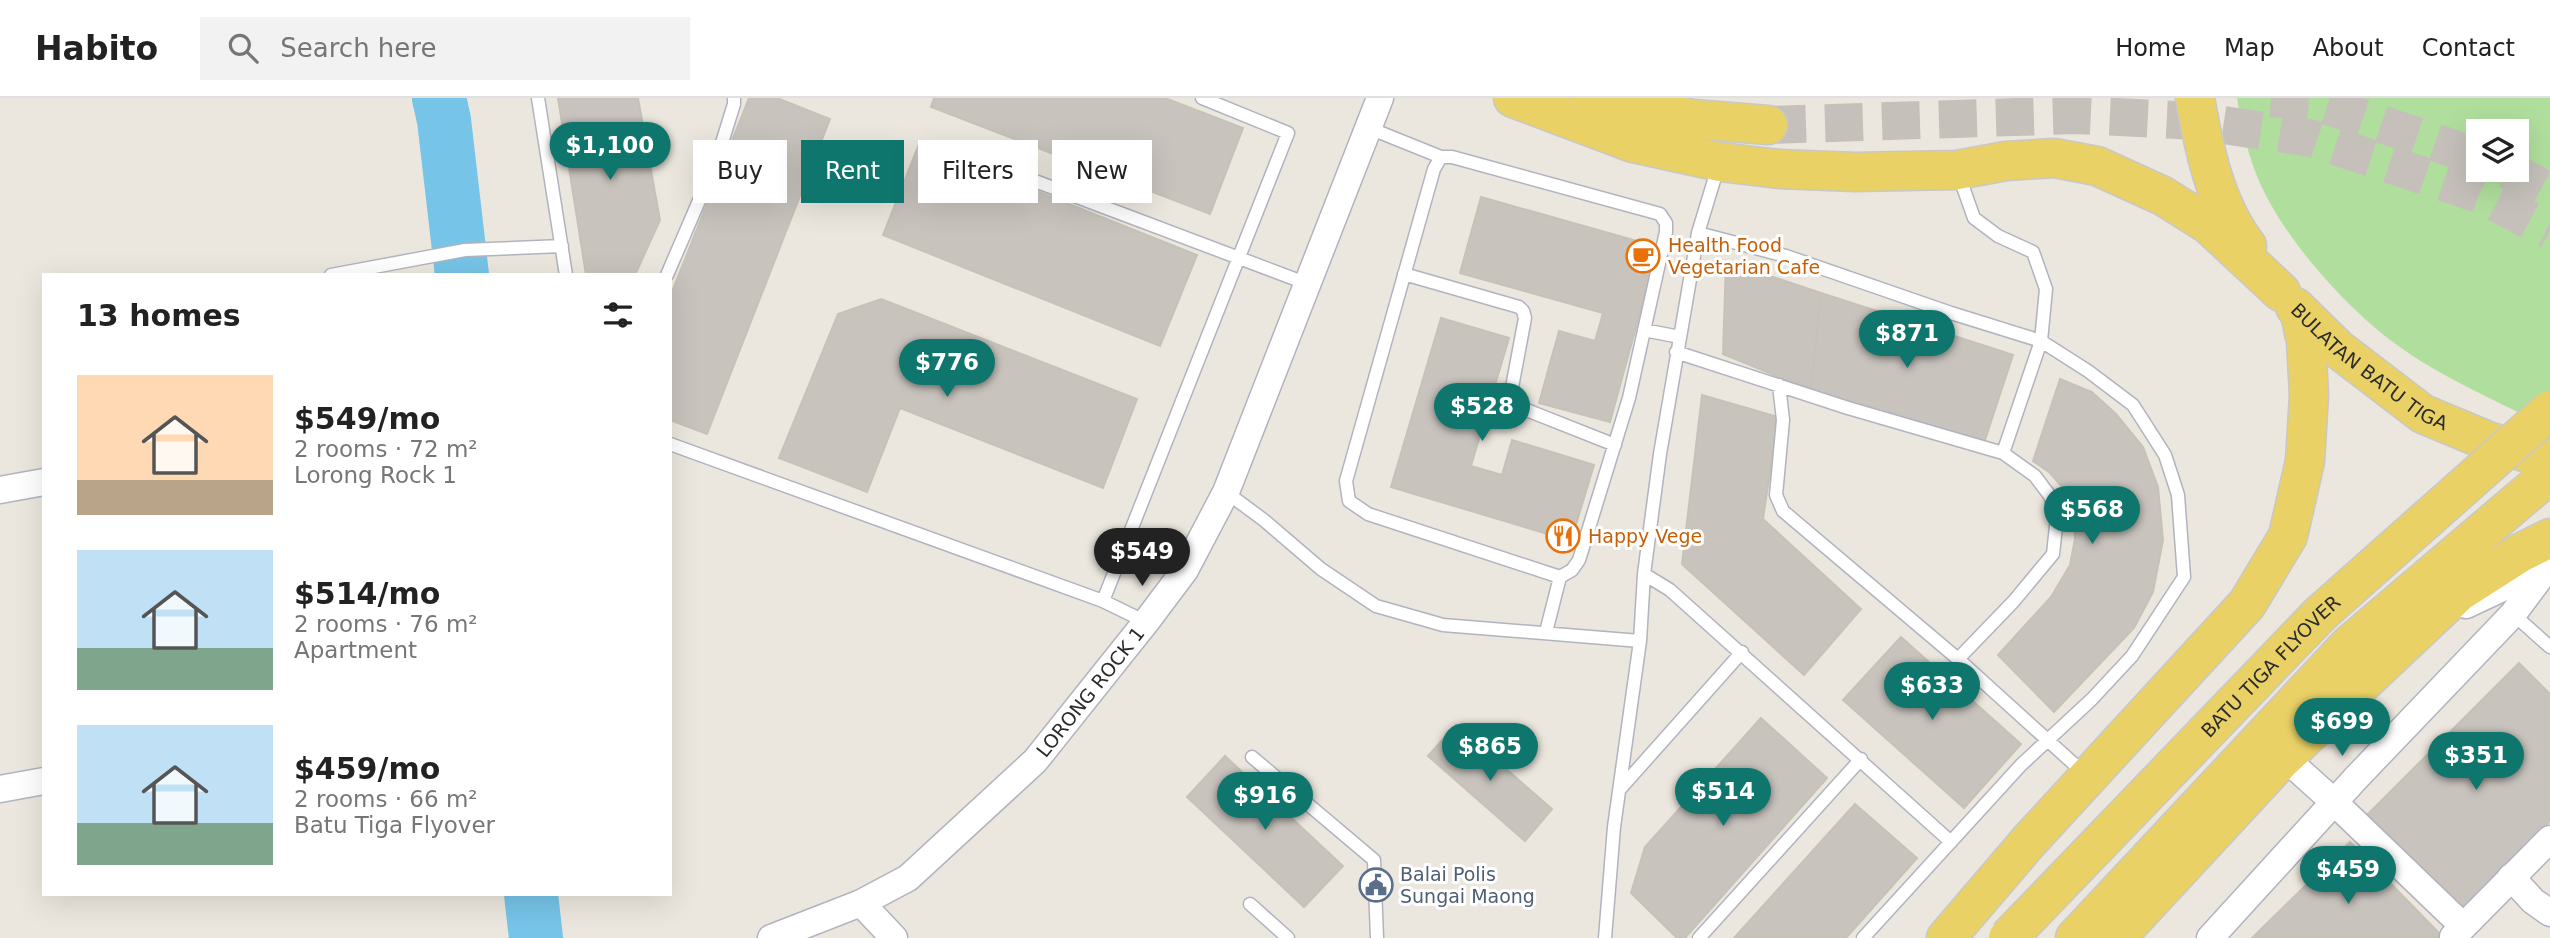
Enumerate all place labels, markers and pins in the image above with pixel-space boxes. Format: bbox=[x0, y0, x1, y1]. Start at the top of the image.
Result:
pin: $1,100 bbox=[553, 122, 667, 182]
place label: Health Food Vegetarian Cafe bbox=[1668, 234, 1820, 278]
cafe icon: Health Food Vegetarian Cafe bbox=[1624, 237, 1662, 275]
pin: $871 bbox=[1866, 310, 1948, 370]
pin: $776 bbox=[906, 340, 988, 399]
pin: $528 bbox=[1441, 384, 1523, 443]
pin: $568 bbox=[2051, 486, 2133, 546]
restaurant icon: Happy Vege bbox=[1544, 517, 1582, 555]
place label: Happy Vege bbox=[1588, 525, 1702, 547]
pin: $549 bbox=[1101, 528, 1183, 588]
pin: $633 bbox=[1891, 662, 1973, 722]
pin: $699 bbox=[2301, 698, 2383, 758]
pin: $865 bbox=[1449, 724, 1531, 783]
pin: $351 bbox=[2435, 732, 2517, 792]
pin: $514 bbox=[1682, 768, 1764, 828]
pin: $916 bbox=[1224, 772, 1306, 832]
pin: $459 bbox=[2307, 846, 2389, 906]
place label: Balai Polis Sungai Maong bbox=[1400, 863, 1535, 907]
public building icon: Balai Polis Sungai Maong bbox=[1357, 866, 1395, 904]

